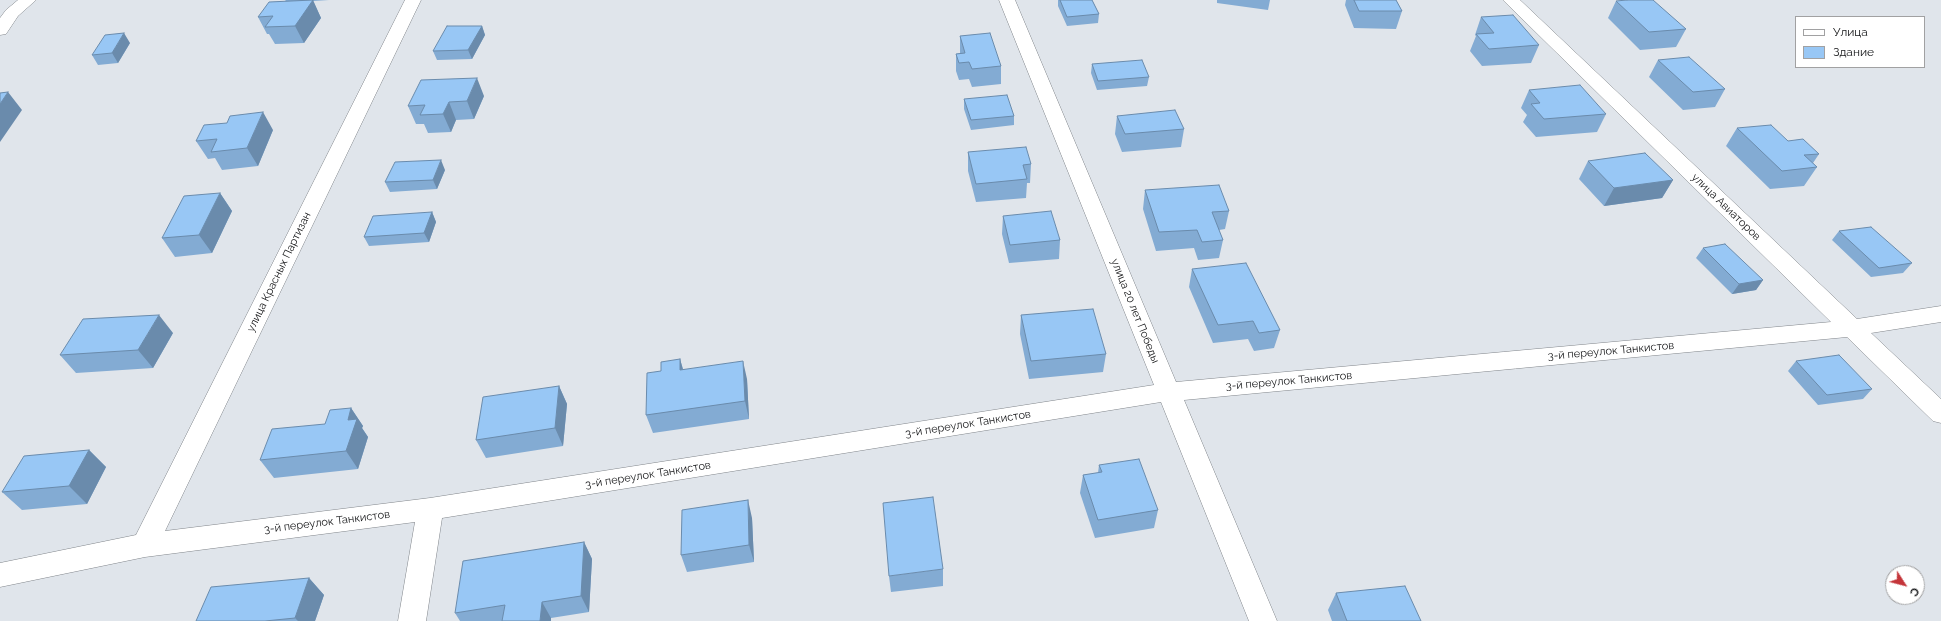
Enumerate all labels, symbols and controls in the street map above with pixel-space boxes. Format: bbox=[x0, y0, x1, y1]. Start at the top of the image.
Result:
legend bbox=[1795, 16, 1925, 68]
text: Улица bbox=[1833, 25, 1868, 39]
text: Здание bbox=[1833, 45, 1874, 59]
street label: улица Авиаторов bbox=[1689, 171, 1763, 243]
street label: улица Красных Партизан bbox=[244, 210, 314, 334]
street label: улица 20 лет Победы bbox=[1108, 257, 1162, 365]
street label: 3-й переулок Танкистов bbox=[1547, 339, 1675, 363]
street label: 3-й переулок Танкистов bbox=[1225, 369, 1353, 393]
street label: 3-й переулок Танкистов bbox=[904, 408, 1032, 440]
street label: 3-й переулок Танкистов bbox=[584, 459, 712, 491]
street label: 3-й переулок Танкистов bbox=[263, 508, 391, 536]
north arrow bbox=[1885, 565, 1925, 605]
text: С bbox=[1907, 585, 1922, 599]

